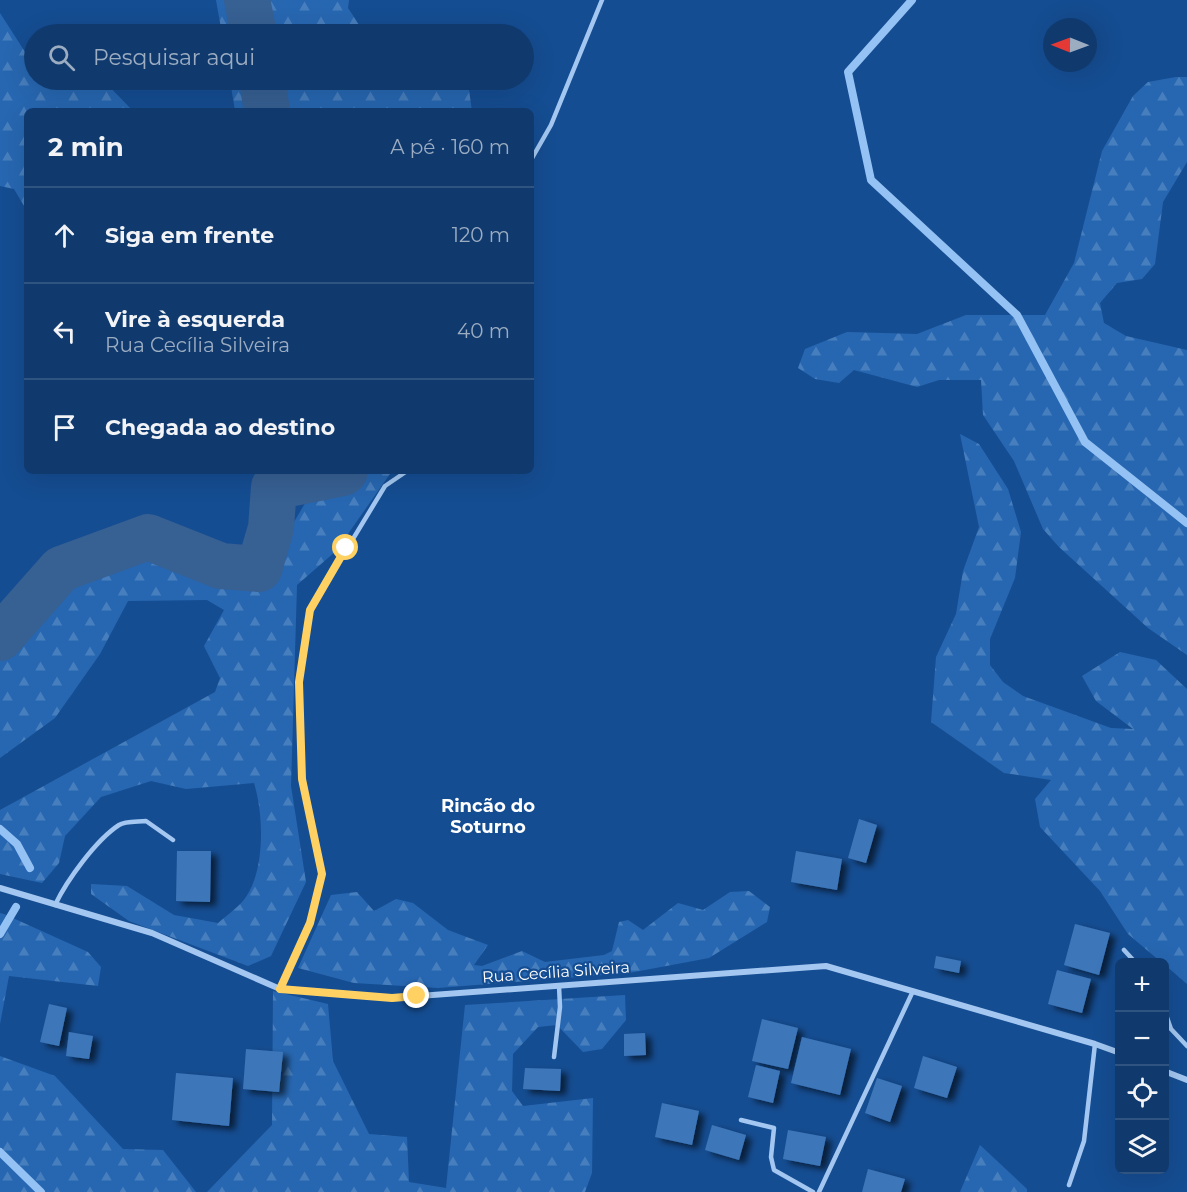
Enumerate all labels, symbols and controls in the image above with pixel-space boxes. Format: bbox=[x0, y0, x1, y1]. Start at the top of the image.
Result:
north arrow bbox=[1043, 18, 1097, 72]
search box bbox=[24, 24, 534, 90]
icon: search bbox=[45, 41, 78, 74]
text: Pesquisar aqui bbox=[93, 44, 255, 71]
text: 2 min bbox=[48, 131, 124, 163]
text: A pé · 160 m bbox=[390, 135, 510, 159]
icon: ahead bbox=[48, 219, 81, 252]
text: Siga em frente bbox=[105, 222, 274, 249]
text: 120 m bbox=[452, 223, 510, 247]
text: Vire à esquerda bbox=[105, 306, 285, 333]
icon: left bbox=[48, 315, 81, 348]
text: 40 m bbox=[457, 319, 510, 343]
text: Rua Cecília Silveira bbox=[105, 333, 290, 357]
icon: arrive bbox=[48, 411, 81, 444]
text: Chegada ao destino bbox=[105, 414, 335, 441]
route start bbox=[332, 534, 358, 560]
district label: Rincão do Soturno bbox=[441, 795, 535, 838]
street label: Rua Cecília Silveira bbox=[481, 957, 631, 987]
map controls bbox=[1115, 958, 1169, 1174]
button: + bbox=[1115, 958, 1169, 1012]
route end bbox=[403, 982, 429, 1008]
button: − bbox=[1115, 1012, 1169, 1066]
button: locate bbox=[1115, 1066, 1169, 1120]
button: layers bbox=[1115, 1120, 1169, 1174]

